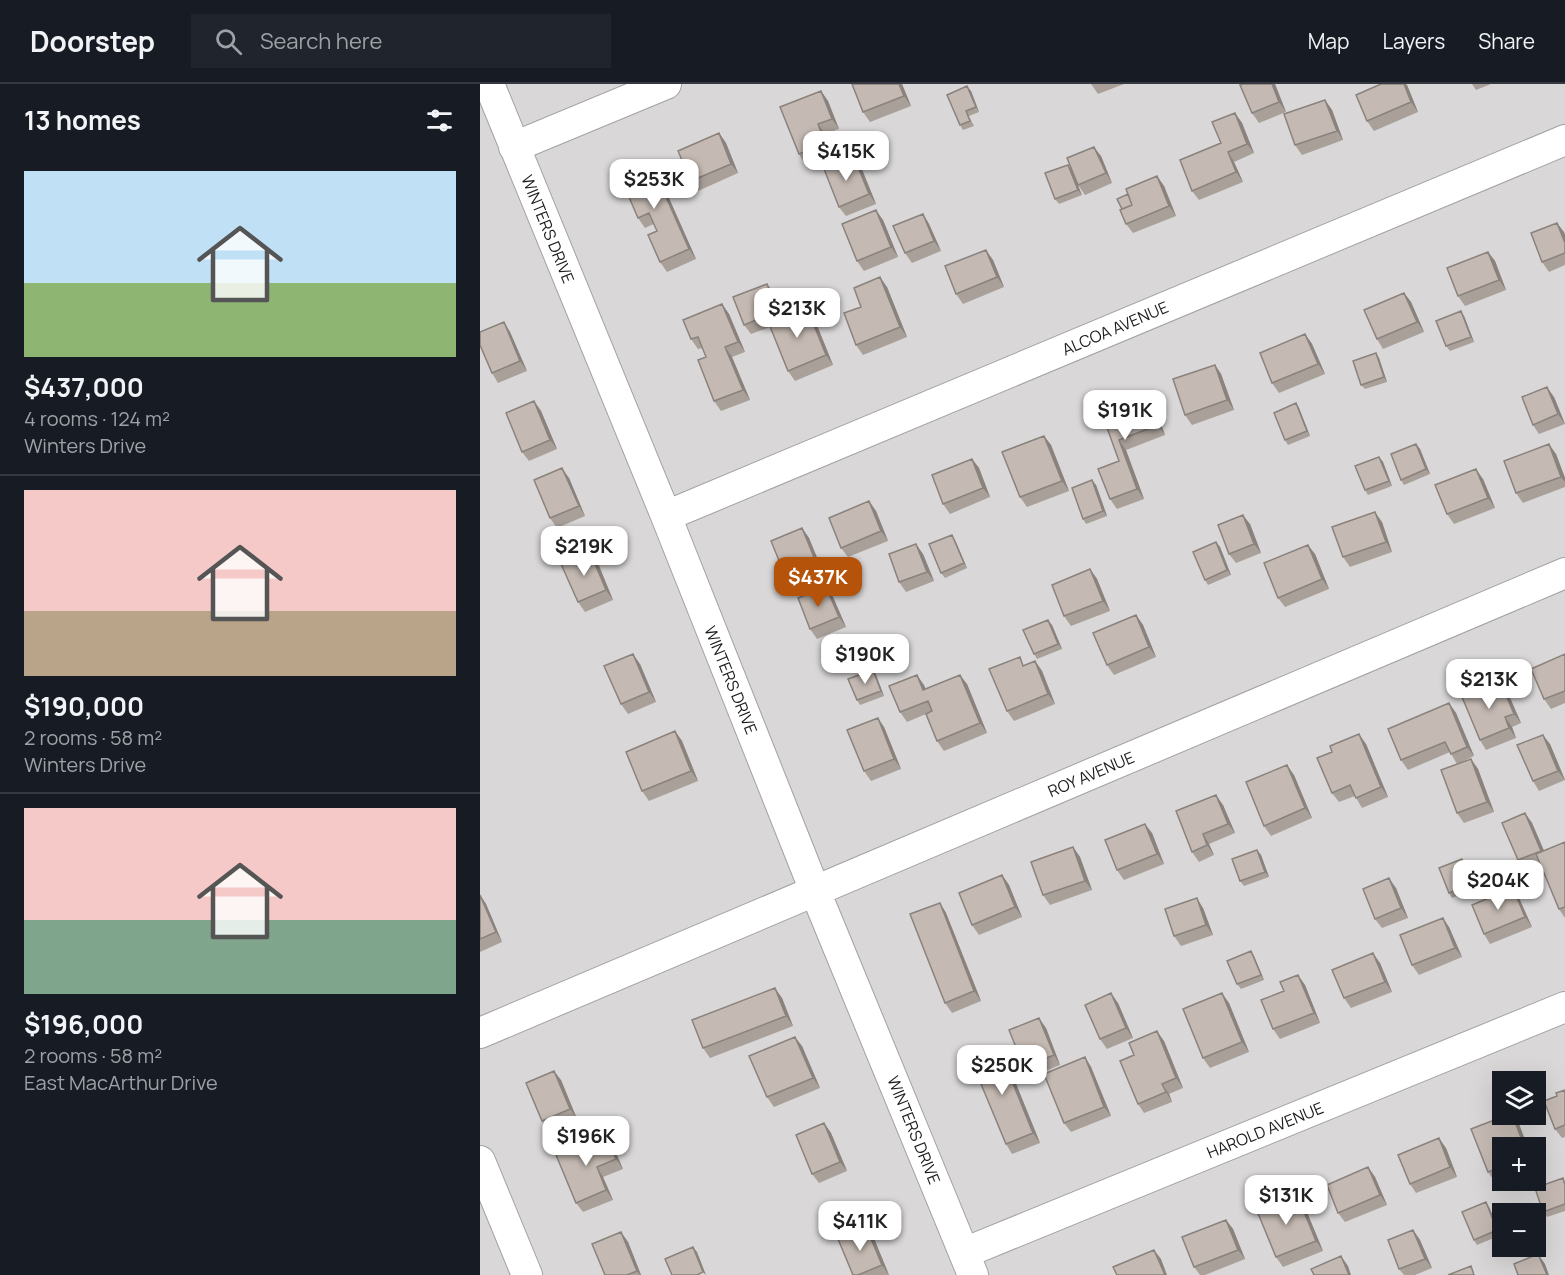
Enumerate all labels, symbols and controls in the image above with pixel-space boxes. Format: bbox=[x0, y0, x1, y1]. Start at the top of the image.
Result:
search box bbox=[191, 14, 611, 68]
text: Doorstep bbox=[30, 22, 155, 60]
icon: search bbox=[212, 25, 245, 58]
text: Search here bbox=[260, 26, 382, 56]
text: Map bbox=[1308, 27, 1349, 55]
text: Layers bbox=[1382, 27, 1445, 55]
text: Share bbox=[1478, 27, 1535, 55]
text: 13 homes bbox=[24, 102, 141, 138]
icon: filters bbox=[423, 104, 456, 137]
pin: $415K bbox=[804, 131, 888, 182]
text: $415K bbox=[817, 137, 875, 164]
pin: $253K bbox=[612, 159, 696, 210]
text: $253K bbox=[624, 165, 684, 192]
street label: WINTERS DRIVE bbox=[516, 172, 580, 286]
icon: home bbox=[186, 210, 294, 318]
pin: $213K bbox=[755, 288, 839, 339]
text: $213K bbox=[768, 294, 826, 321]
street label: ALCOA AVENUE bbox=[1058, 296, 1172, 360]
text: $437,000 bbox=[24, 369, 144, 405]
pin: $191K bbox=[1083, 390, 1167, 441]
text: $191K bbox=[1097, 396, 1153, 423]
text: 4 rooms · 124 m² bbox=[24, 405, 170, 432]
text: Winters Drive bbox=[24, 432, 146, 459]
pin: $219K bbox=[542, 526, 626, 577]
icon: home bbox=[186, 529, 294, 637]
text: $219K bbox=[555, 532, 613, 559]
pin: $437K bbox=[776, 557, 860, 608]
text: $437K bbox=[788, 563, 848, 590]
street label: WINTERS DRIVE bbox=[699, 623, 763, 737]
pin: $190K bbox=[823, 634, 907, 685]
text: $190K bbox=[835, 640, 895, 667]
pin: $213K bbox=[1447, 659, 1531, 710]
text: $213K bbox=[1460, 665, 1518, 692]
text: $190,000 bbox=[24, 688, 144, 724]
text: 2 rooms · 58 m² bbox=[24, 724, 162, 751]
street label: ROY AVENUE bbox=[1044, 746, 1138, 802]
text: Winters Drive bbox=[24, 751, 146, 778]
icon: home bbox=[186, 847, 294, 955]
pin: $204K bbox=[1456, 860, 1540, 911]
text: $204K bbox=[1467, 866, 1529, 893]
text: $196,000 bbox=[24, 1006, 143, 1042]
text: 2 rooms · 58 m² bbox=[24, 1042, 162, 1069]
pin: $250K bbox=[960, 1045, 1044, 1096]
text: $250K bbox=[971, 1051, 1033, 1078]
text: East MacArthur Drive bbox=[24, 1069, 218, 1096]
map controls bbox=[1492, 1071, 1546, 1257]
button: layers bbox=[1492, 1071, 1546, 1125]
street label: WINTERS DRIVE bbox=[882, 1073, 946, 1187]
street label: HAROLD AVENUE bbox=[1203, 1097, 1327, 1163]
pin: $196K bbox=[544, 1116, 628, 1167]
text: $196K bbox=[556, 1122, 616, 1149]
button: + bbox=[1492, 1137, 1546, 1191]
pin: $131K bbox=[1244, 1175, 1328, 1226]
text: $131K bbox=[1259, 1181, 1313, 1208]
pin: $411K bbox=[818, 1201, 902, 1252]
button: − bbox=[1492, 1203, 1546, 1257]
text: $411K bbox=[832, 1207, 888, 1234]

